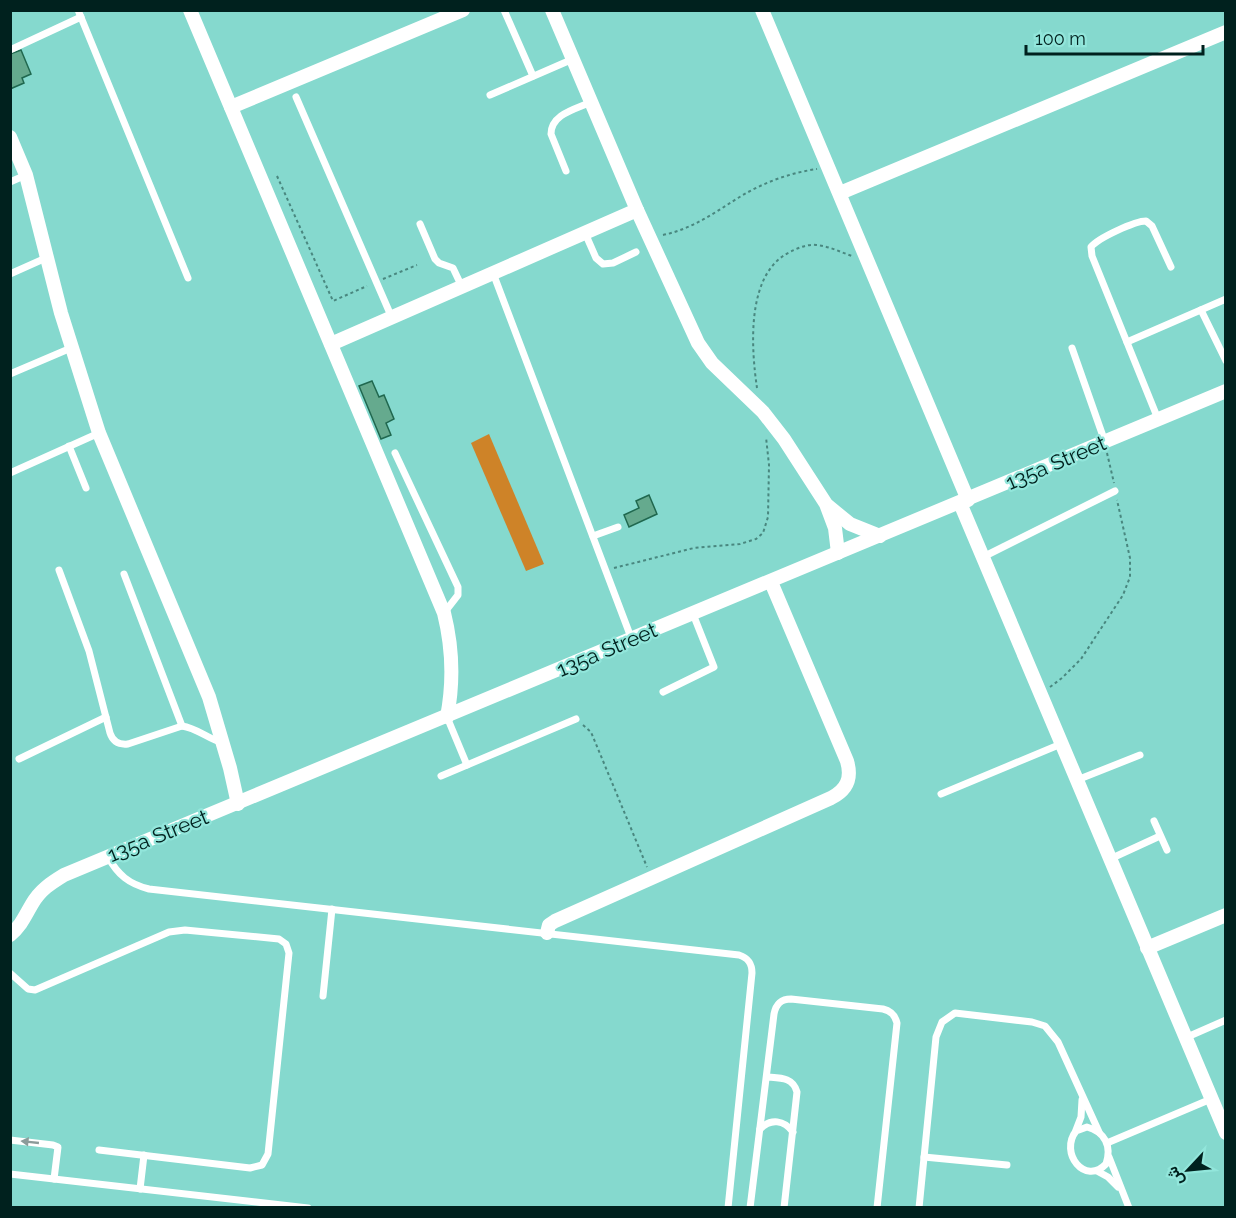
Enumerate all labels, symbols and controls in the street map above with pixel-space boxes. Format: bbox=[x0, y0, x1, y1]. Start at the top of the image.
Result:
scale bar bbox=[1026, 18, 1203, 56]
text: 100 m bbox=[1035, 28, 1086, 49]
street label: 135a Street bbox=[1002, 430, 1110, 495]
street label: 135a Street bbox=[553, 617, 661, 682]
street label: 135a Street bbox=[104, 804, 212, 867]
one-way arrow bbox=[20, 1137, 39, 1147]
north arrow bbox=[1158, 1140, 1218, 1200]
text: ش bbox=[1162, 1164, 1188, 1189]

